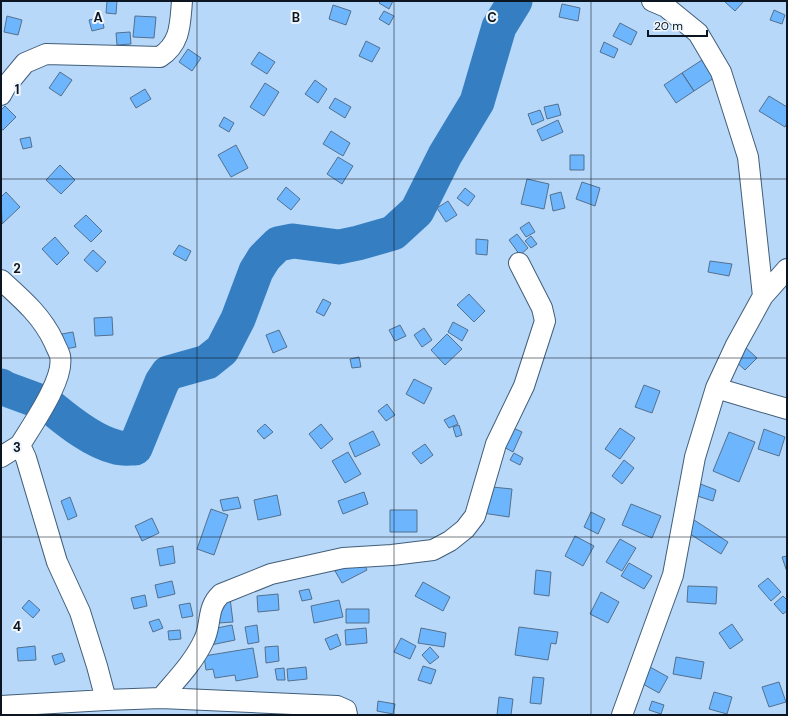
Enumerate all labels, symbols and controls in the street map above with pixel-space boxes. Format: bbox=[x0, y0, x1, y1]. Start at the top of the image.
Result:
text: A bbox=[93, 9, 103, 26]
text: B bbox=[292, 9, 300, 26]
text: C bbox=[487, 9, 497, 26]
scale bar bbox=[648, 12, 707, 38]
text: 20 m bbox=[654, 18, 683, 34]
text: 1 bbox=[15, 81, 19, 98]
text: 2 bbox=[13, 260, 21, 277]
text: 3 bbox=[13, 439, 21, 456]
text: 4 bbox=[13, 618, 21, 635]

